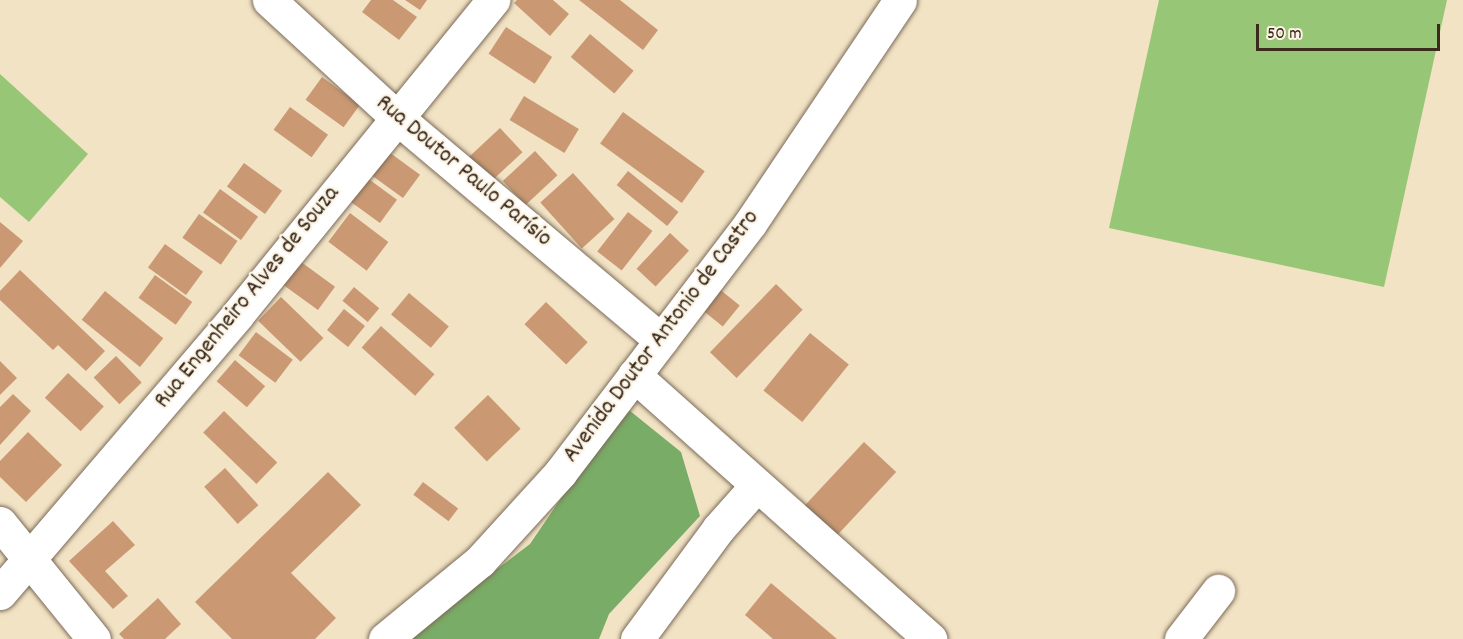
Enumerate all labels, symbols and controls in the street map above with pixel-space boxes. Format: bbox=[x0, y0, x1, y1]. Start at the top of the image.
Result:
scale bar bbox=[1259, 12, 1444, 50]
text: 50 m bbox=[1267, 22, 1302, 47]
street label: Rua Doutor Paulo Parísio bbox=[369, 90, 557, 254]
street label: Rua Engenheiro Alves de Souza bbox=[149, 181, 347, 415]
street label: Avenida Doutor Antonio de Castro bbox=[558, 205, 766, 469]

